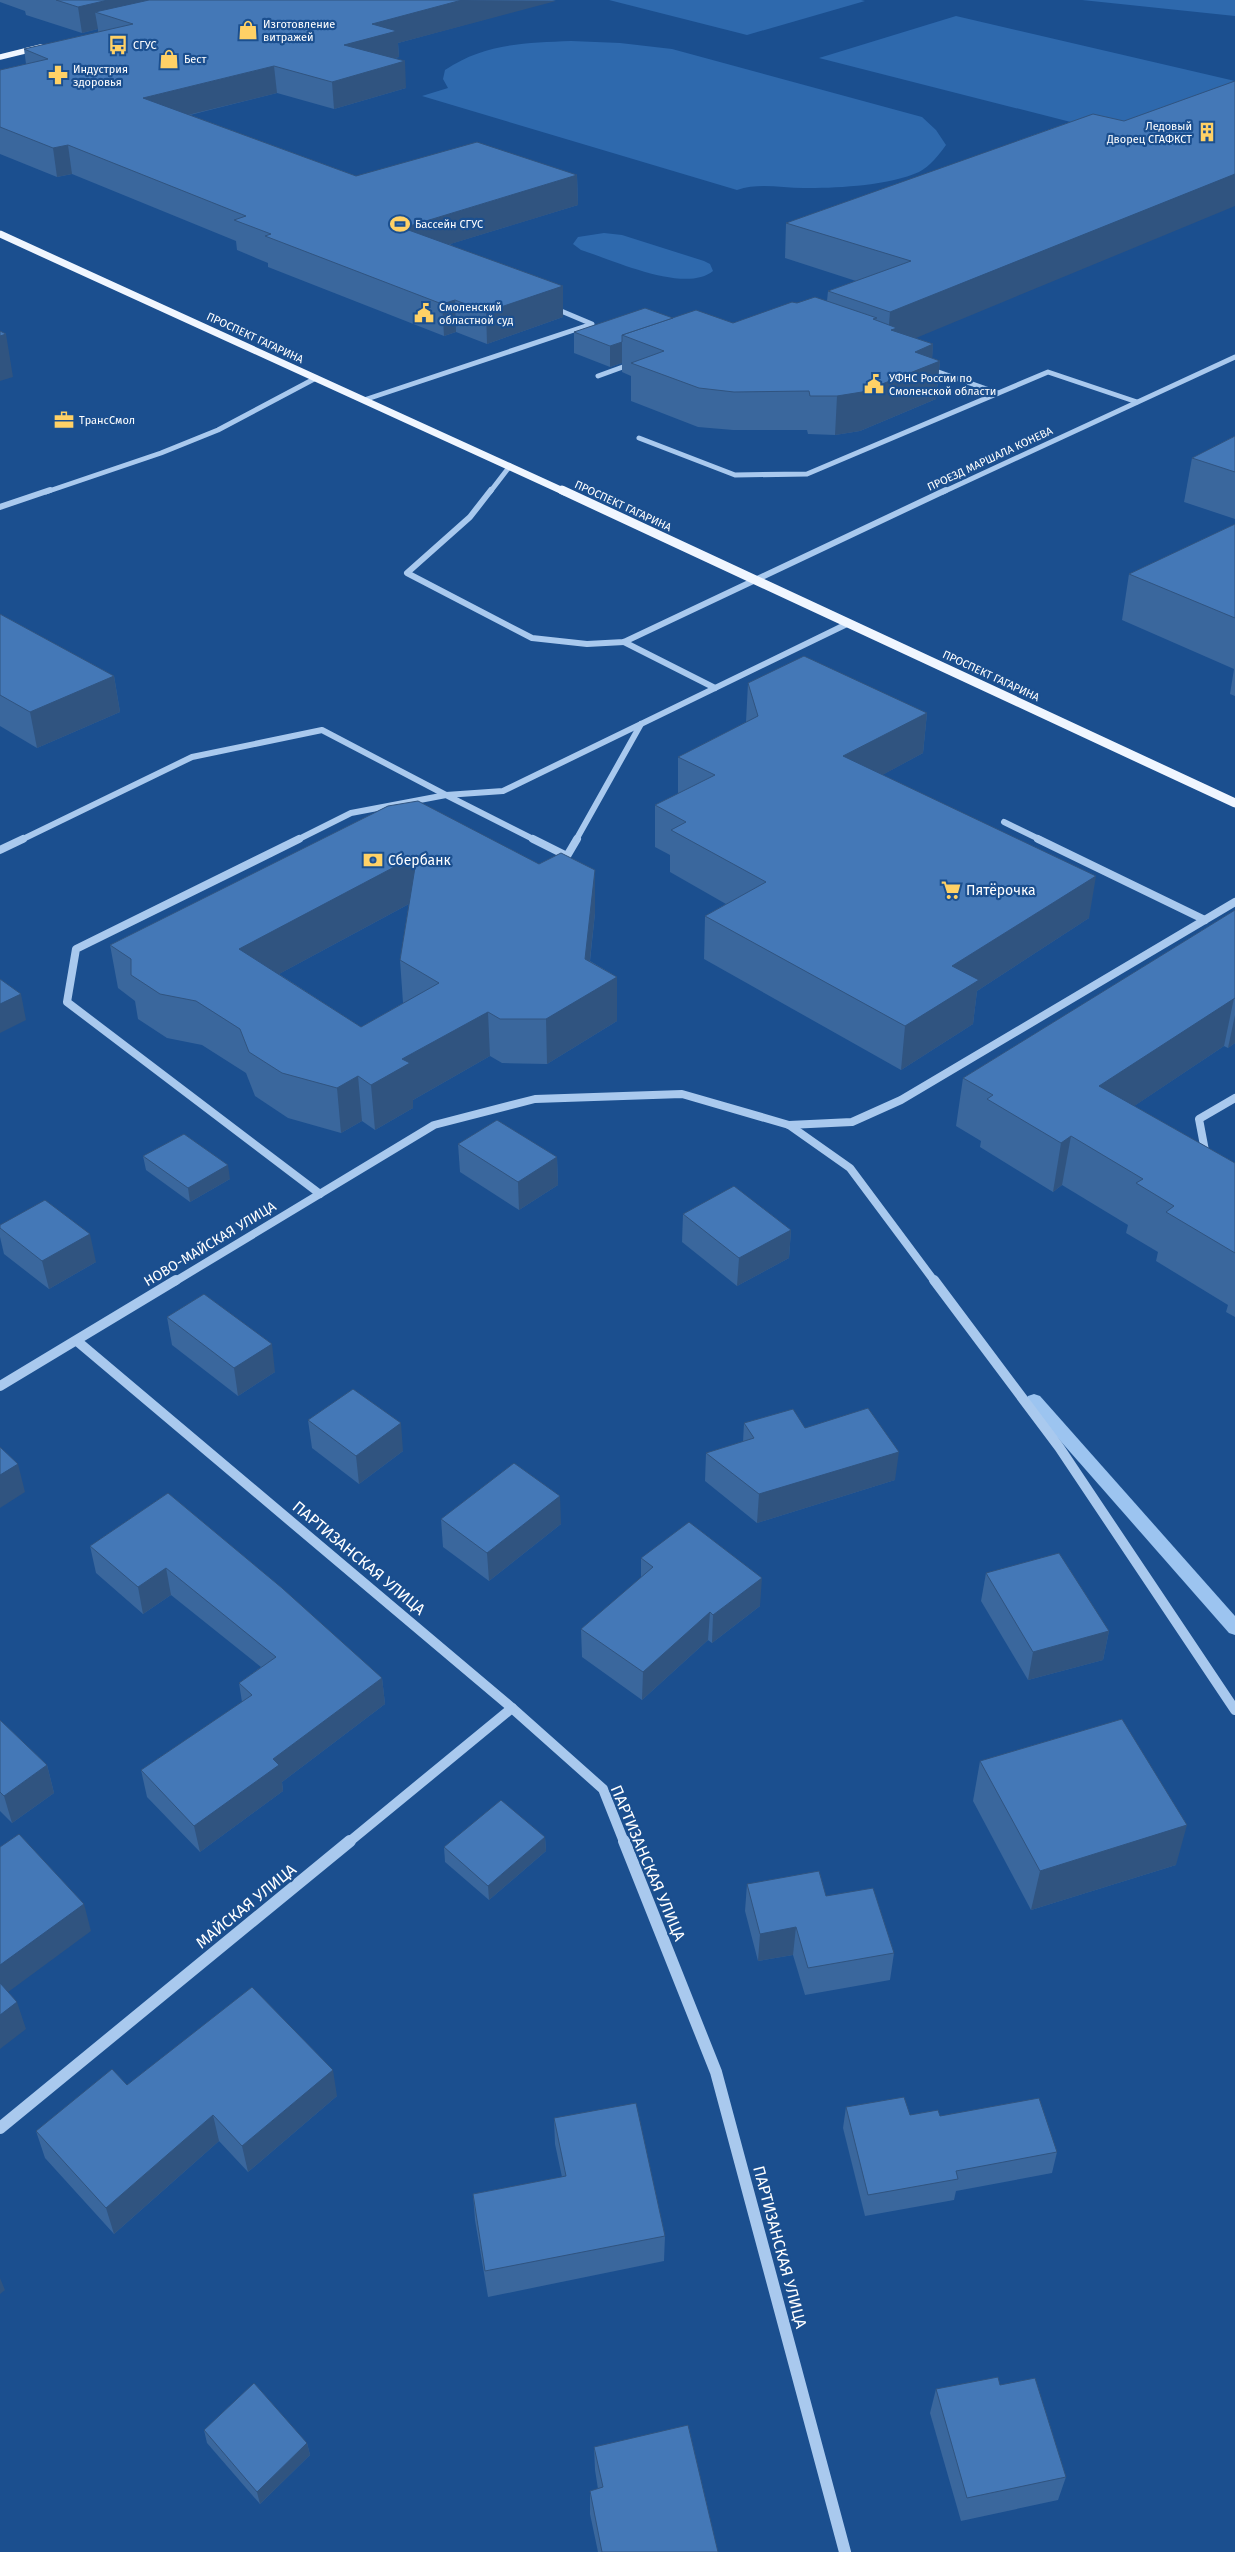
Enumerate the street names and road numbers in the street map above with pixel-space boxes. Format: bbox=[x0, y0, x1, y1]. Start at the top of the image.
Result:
street label: ПРОСПЕКТ ГАГАРИНА bbox=[205, 310, 306, 366]
street label: ПРОЕЗД МАРШАЛА КОНЕВА bbox=[925, 424, 1055, 494]
street label: ПРОСПЕКТ ГАГАРИНА bbox=[573, 478, 674, 534]
street label: ПРОСПЕКТ ГАГАРИНА bbox=[941, 648, 1042, 704]
street label: НОВО-МАЙСКАЯ УЛИЦА bbox=[141, 1198, 279, 1290]
street label: ПАРТИЗАНСКАЯ УЛИЦА bbox=[289, 1497, 430, 1620]
street label: ПАРТИЗАНСКАЯ УЛИЦА bbox=[607, 1782, 690, 1945]
street label: МАЙСКАЯ УЛИЦА bbox=[192, 1859, 301, 1952]
street label: ПАРТИЗАНСКАЯ УЛИЦА bbox=[749, 2164, 811, 2331]

